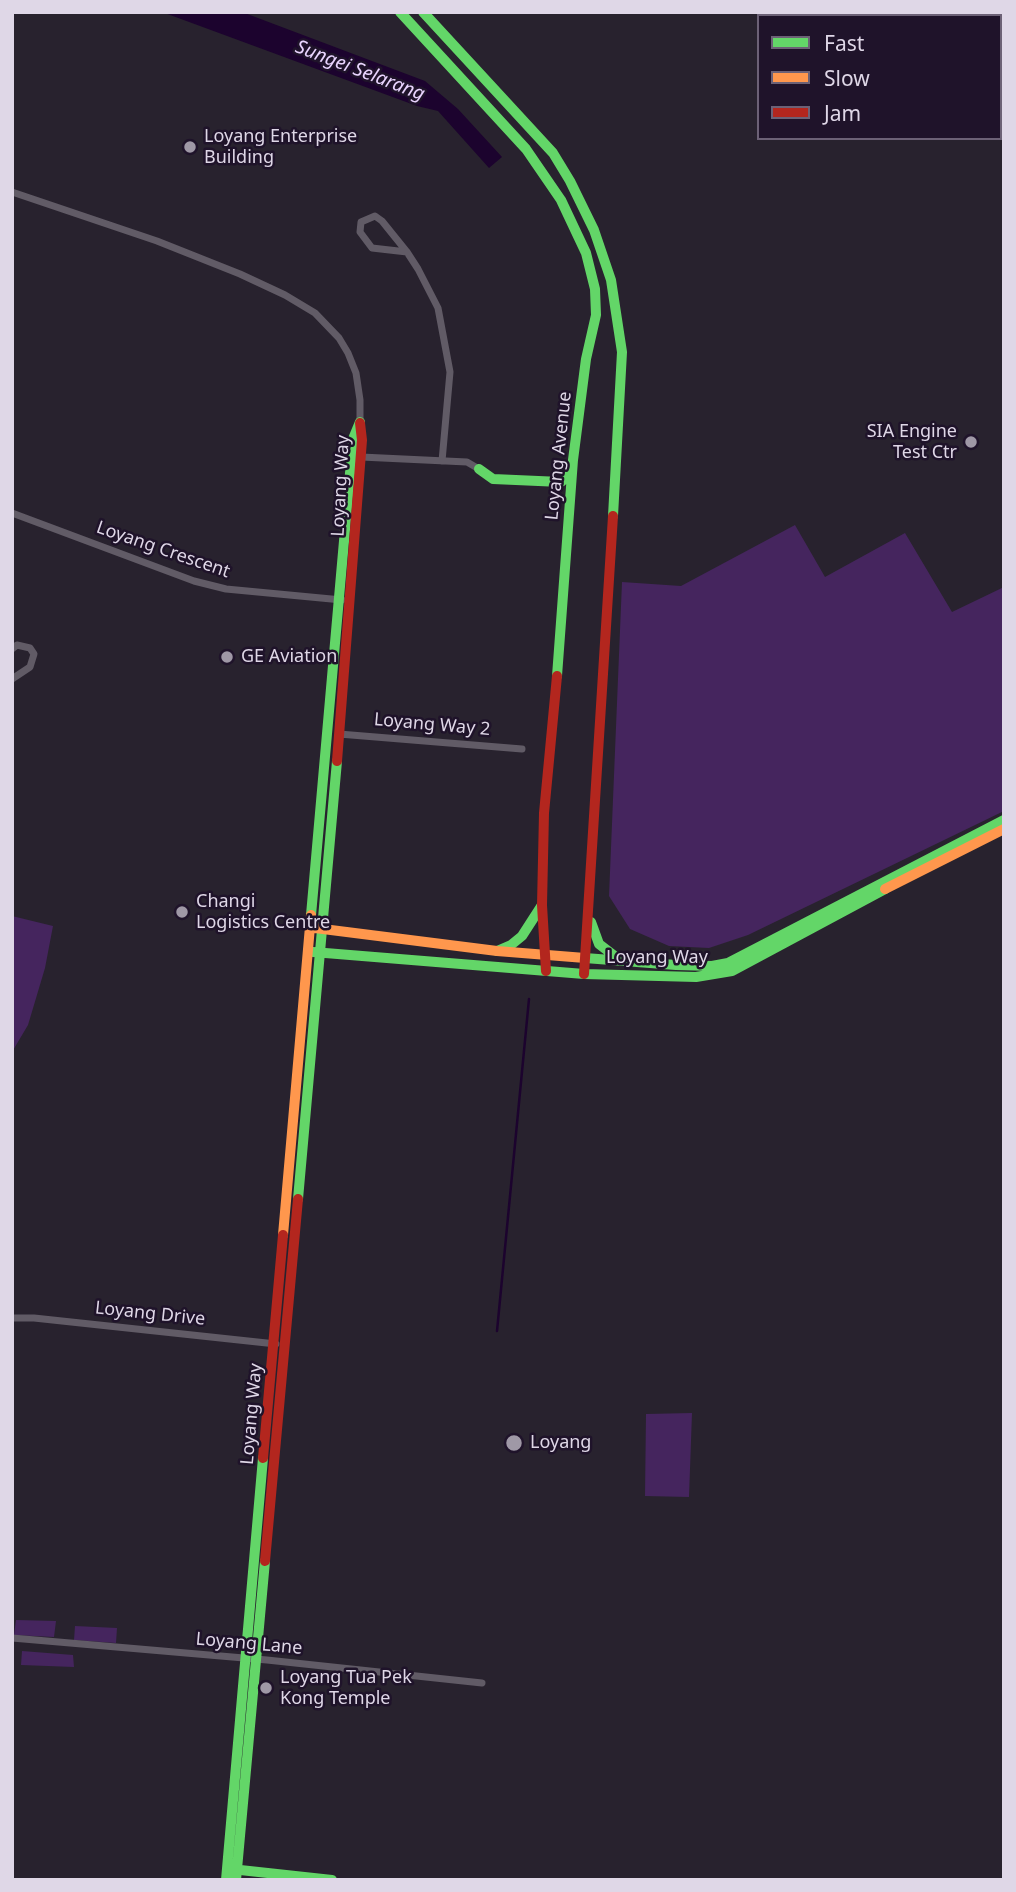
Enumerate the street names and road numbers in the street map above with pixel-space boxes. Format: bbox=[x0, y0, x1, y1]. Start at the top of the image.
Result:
street label: Loyang Avenue bbox=[542, 391, 576, 521]
street label: Loyang Way bbox=[328, 435, 354, 537]
street label: Loyang Crescent bbox=[93, 517, 233, 583]
street label: Loyang Way 2 bbox=[373, 709, 491, 741]
street label: Loyang Way bbox=[606, 947, 708, 969]
street label: Loyang Drive bbox=[94, 1297, 206, 1331]
street label: Loyang Way bbox=[237, 1362, 267, 1466]
street label: Loyang Lane bbox=[195, 1629, 303, 1659]

